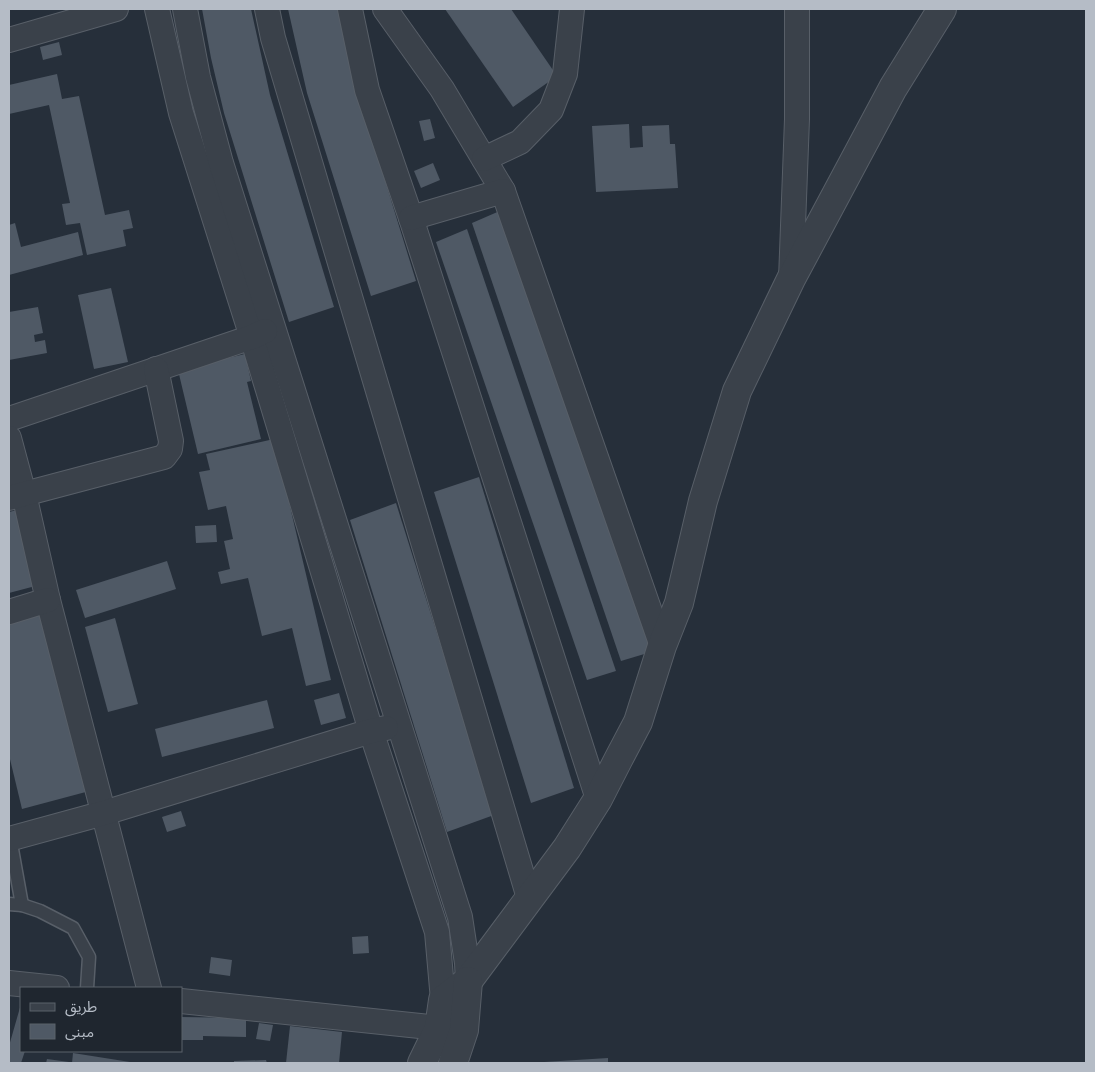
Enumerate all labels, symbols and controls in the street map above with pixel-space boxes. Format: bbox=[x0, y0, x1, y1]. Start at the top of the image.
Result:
legend bbox=[20, 987, 182, 1052]
text: طريق bbox=[65, 998, 97, 1017]
text: مبنى bbox=[65, 1023, 94, 1041]

